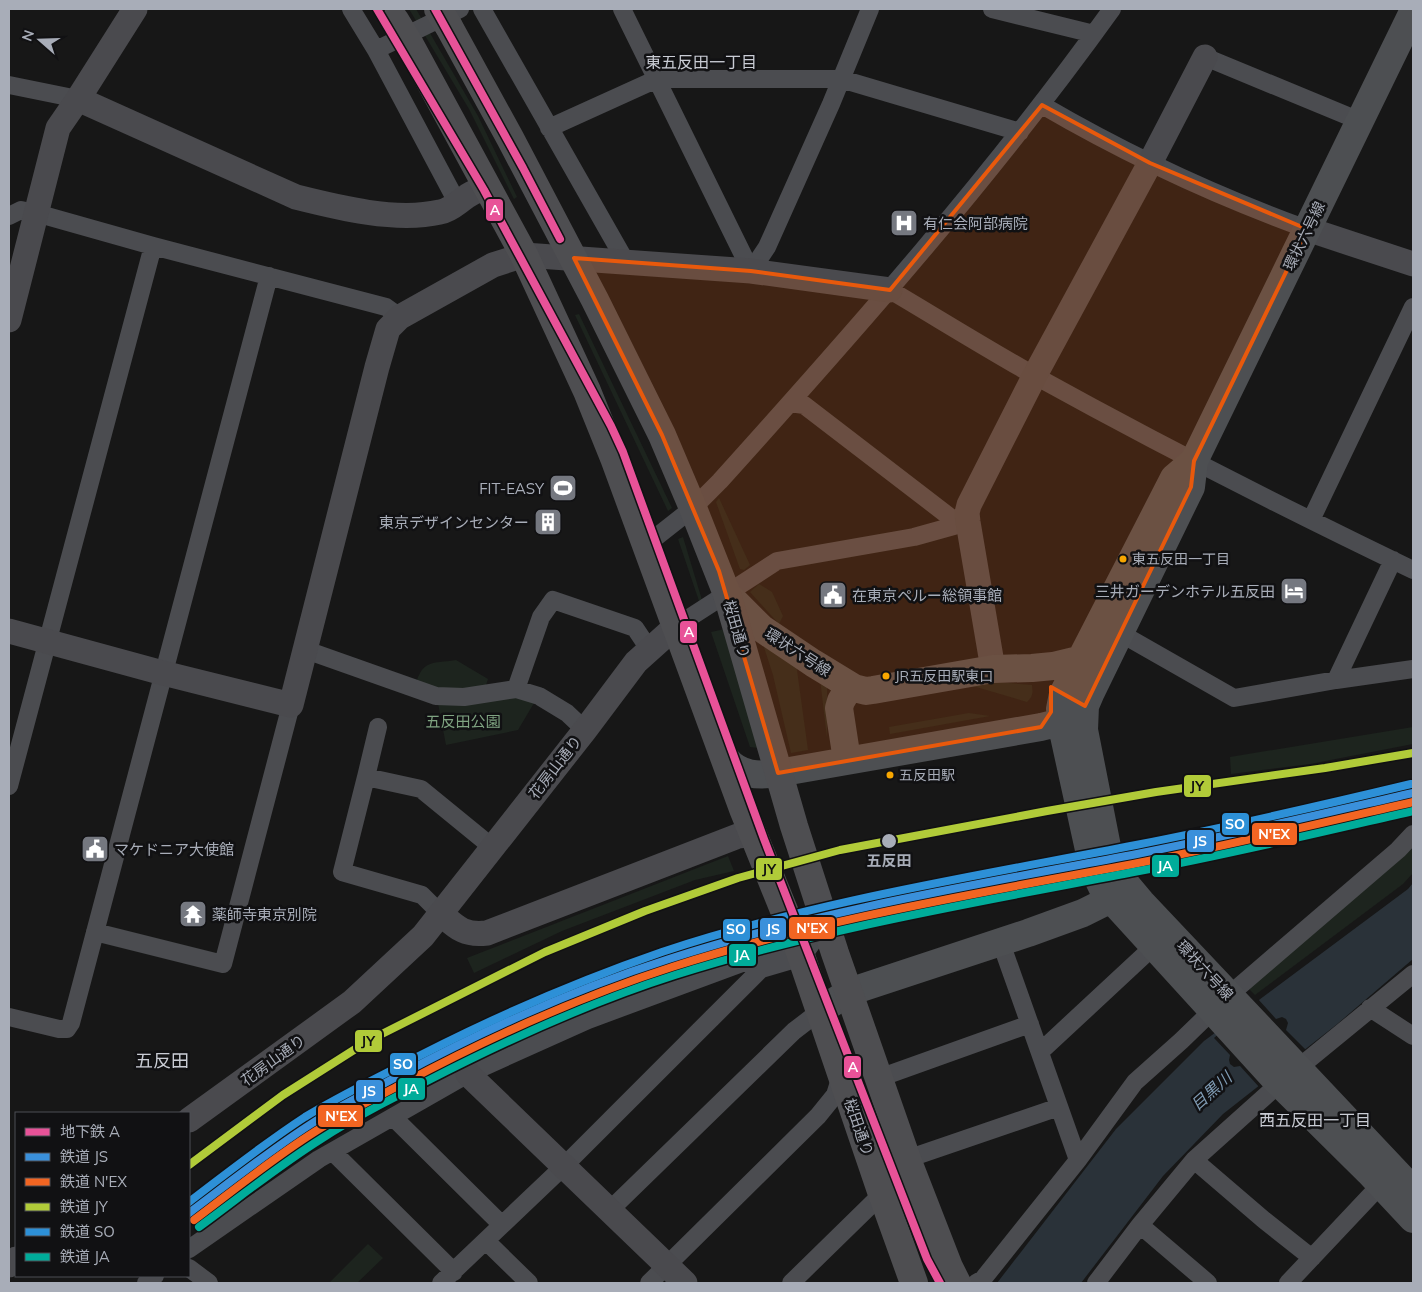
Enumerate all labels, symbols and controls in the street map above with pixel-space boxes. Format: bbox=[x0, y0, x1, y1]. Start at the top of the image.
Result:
north arrow bbox=[15, 15, 65, 65]
text: N bbox=[18, 28, 38, 44]
district label: 東五反田一丁目 bbox=[645, 52, 757, 72]
line badge: A bbox=[485, 198, 504, 222]
street label: 環状六号線 bbox=[1279, 198, 1329, 274]
text: A bbox=[490, 201, 501, 219]
hospital icon: 有仁会阿部病院 bbox=[889, 208, 919, 238]
place label: 有仁会阿部病院 bbox=[923, 214, 1028, 233]
sports icon: FIT-EASY bbox=[548, 473, 578, 503]
place label: FIT-EASY bbox=[479, 479, 545, 498]
building icon: 東京デザインセンター bbox=[533, 507, 563, 537]
place label: 東京デザインセンター bbox=[379, 513, 529, 532]
place label: 東五反田一丁目 bbox=[1132, 550, 1230, 568]
marker: 東五反田一丁目 bbox=[1118, 554, 1128, 564]
hotel icon: 三井ガーデンホテル五反田 bbox=[1279, 576, 1309, 606]
public building icon: 在東京ペルー総領事館 bbox=[818, 580, 848, 610]
place label: 三井ガーデンホテル五反田 bbox=[1095, 582, 1275, 601]
place label: 在東京ペルー総領事館 bbox=[852, 586, 1002, 605]
street label: 桜田通り bbox=[720, 598, 754, 660]
line badge: A bbox=[679, 620, 698, 644]
text: A bbox=[684, 623, 695, 641]
street label: 環状六号線 bbox=[761, 624, 835, 680]
place label: JR五反田駅東口 bbox=[895, 667, 993, 685]
marker: JR五反田駅東口 bbox=[881, 671, 891, 681]
park label: 五反田公園 bbox=[425, 712, 501, 731]
street label: 花房山通り bbox=[524, 732, 586, 802]
place label: 五反田駅 bbox=[899, 766, 955, 784]
marker: 五反田駅 bbox=[885, 770, 895, 780]
line badge: JY bbox=[1183, 774, 1212, 798]
text: JY bbox=[1190, 777, 1205, 795]
line badge: SO bbox=[1221, 812, 1250, 836]
text: SO bbox=[1225, 815, 1245, 833]
line badge: N'EX bbox=[1251, 822, 1298, 846]
text: N'EX bbox=[1258, 825, 1290, 843]
line badge: JS bbox=[1186, 829, 1215, 853]
marker: 五反田 bbox=[880, 832, 898, 850]
text: JS bbox=[1193, 832, 1207, 850]
public building icon: マケドニア大使館 bbox=[80, 834, 110, 864]
place label: マケドニア大使館 bbox=[114, 840, 234, 859]
place label: 五反田 bbox=[866, 851, 912, 870]
line badge: JA bbox=[1151, 854, 1180, 878]
line badge: JY bbox=[755, 857, 783, 881]
text: JA bbox=[1157, 857, 1173, 875]
text: JY bbox=[762, 860, 777, 878]
temple icon: 薬師寺東京別院 bbox=[178, 899, 208, 929]
place label: 薬師寺東京別院 bbox=[212, 905, 317, 924]
line badge: N'EX bbox=[788, 916, 836, 940]
line badge: JS bbox=[759, 917, 787, 941]
line badge: SO bbox=[722, 918, 751, 942]
text: N'EX bbox=[796, 919, 828, 937]
text: SO bbox=[726, 920, 746, 938]
text: JS bbox=[766, 920, 780, 938]
street label: 環状六号線 bbox=[1172, 936, 1238, 1004]
line badge: JA bbox=[728, 943, 757, 967]
text: JA bbox=[734, 946, 750, 964]
line badge: JY bbox=[354, 1029, 383, 1053]
street label: 花房山通り bbox=[237, 1030, 309, 1090]
text: JY bbox=[361, 1032, 376, 1050]
district label: 五反田 bbox=[135, 1049, 189, 1072]
line badge: SO bbox=[389, 1052, 417, 1076]
text: SO bbox=[393, 1055, 413, 1073]
line badge: A bbox=[843, 1055, 862, 1079]
text: A bbox=[848, 1058, 859, 1076]
water label: 目黒川 bbox=[1186, 1066, 1237, 1114]
line badge: JA bbox=[397, 1077, 426, 1101]
line badge: JS bbox=[355, 1079, 384, 1103]
text: JA bbox=[403, 1080, 419, 1098]
text: JS bbox=[362, 1082, 376, 1100]
street label: 桜田通り bbox=[840, 1096, 878, 1158]
line badge: N'EX bbox=[317, 1104, 364, 1128]
text: N'EX bbox=[325, 1107, 357, 1125]
district label: 西五反田一丁目 bbox=[1259, 1110, 1371, 1130]
legend bbox=[15, 1112, 190, 1277]
text: 地下鉄 A bbox=[60, 1122, 120, 1141]
text: 鉄道 JS bbox=[60, 1147, 108, 1166]
text: 鉄道 N'EX bbox=[60, 1172, 127, 1191]
text: 鉄道 JY bbox=[60, 1197, 109, 1216]
text: 鉄道 SO bbox=[60, 1222, 115, 1241]
text: 鉄道 JA bbox=[60, 1247, 110, 1266]

